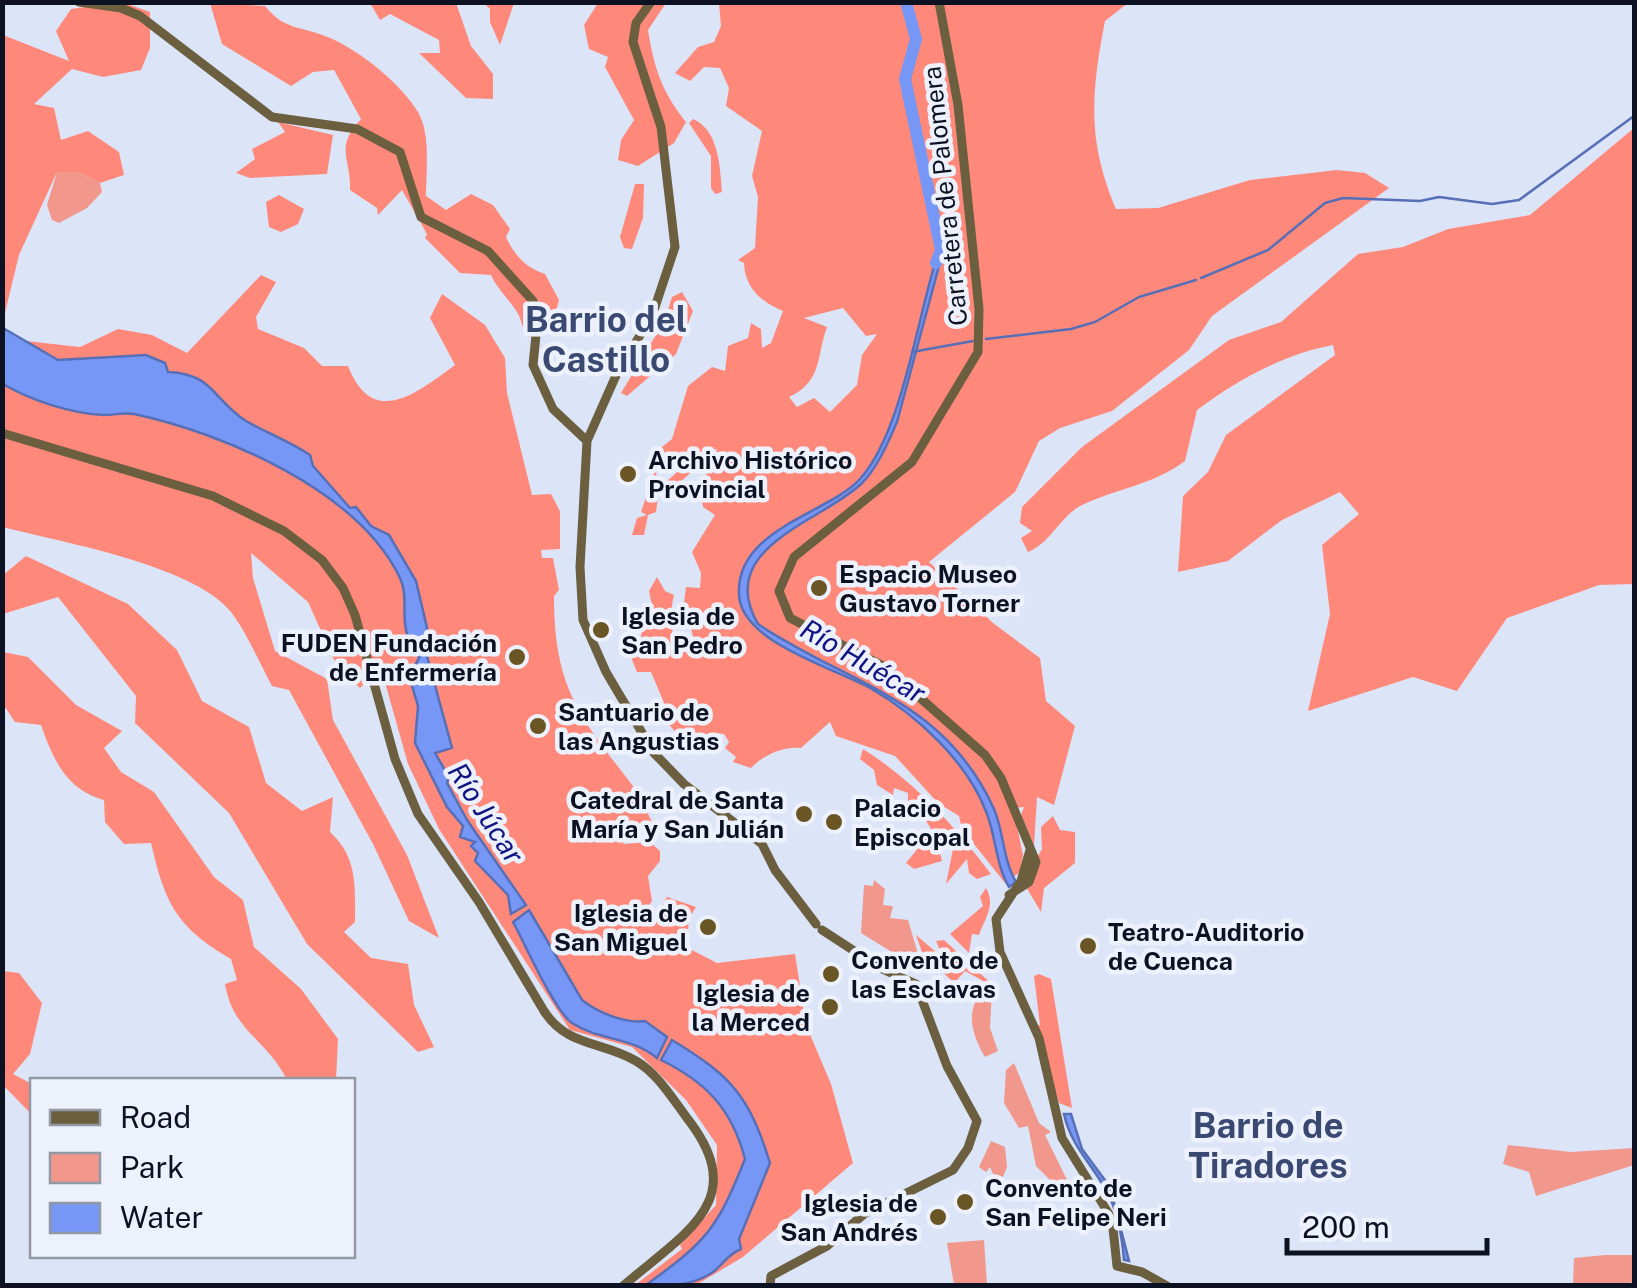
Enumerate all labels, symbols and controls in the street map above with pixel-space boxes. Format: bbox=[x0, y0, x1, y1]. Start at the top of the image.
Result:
street label: Carretera de Palomera bbox=[916, 65, 974, 327]
district label: Barrio del Castillo bbox=[525, 299, 687, 380]
place label: Archivo Histórico Provincial bbox=[648, 445, 853, 504]
marker: Archivo Histórico Provincial bbox=[617, 463, 639, 485]
place label: Espacio Museo Gustavo Torner bbox=[839, 559, 1020, 618]
marker: Espacio Museo Gustavo Torner bbox=[808, 577, 830, 599]
place label: Iglesia de San Pedro bbox=[621, 601, 743, 660]
water label: Río Huécar bbox=[795, 612, 932, 710]
marker: Iglesia de San Pedro bbox=[590, 619, 612, 641]
place label: FUDEN Fundación de Enfermería bbox=[281, 628, 497, 687]
marker: FUDEN Fundación de Enfermería bbox=[506, 646, 528, 668]
place label: Santuario de las Angustias bbox=[558, 697, 720, 756]
marker: Santuario de las Angustias bbox=[527, 715, 549, 737]
water label: Río Júcar bbox=[442, 756, 531, 869]
place label: Catedral de Santa María y San Julián bbox=[570, 785, 784, 844]
place label: Palacio Episcopal bbox=[854, 793, 970, 852]
marker: Catedral de Santa María y San Julián bbox=[793, 803, 815, 825]
marker: Palacio Episcopal bbox=[823, 811, 845, 833]
place label: Iglesia de San Miguel bbox=[554, 898, 688, 957]
marker: Iglesia de San Miguel bbox=[697, 916, 719, 938]
place label: Teatro-Auditorio de Cuenca bbox=[1108, 917, 1305, 976]
marker: Teatro-Auditorio de Cuenca bbox=[1077, 935, 1099, 957]
place label: Convento de las Esclavas bbox=[851, 945, 999, 1004]
marker: Convento de las Esclavas bbox=[820, 963, 842, 985]
place label: Iglesia de la Merced bbox=[692, 978, 810, 1037]
marker: Iglesia de la Merced bbox=[819, 996, 841, 1018]
legend bbox=[30, 1078, 355, 1258]
text: Road bbox=[120, 1099, 191, 1135]
district label: Barrio de Tiradores bbox=[1188, 1105, 1348, 1186]
text: Park bbox=[120, 1149, 184, 1185]
place label: Convento de San Felipe Neri bbox=[985, 1173, 1167, 1232]
place label: Iglesia de San Andrés bbox=[780, 1188, 918, 1247]
marker: Convento de San Felipe Neri bbox=[954, 1191, 976, 1213]
scale bar bbox=[1287, 1193, 1487, 1255]
text: Water bbox=[120, 1199, 203, 1235]
marker: Iglesia de San Andrés bbox=[927, 1206, 949, 1228]
text: 200 m bbox=[1302, 1209, 1390, 1245]

